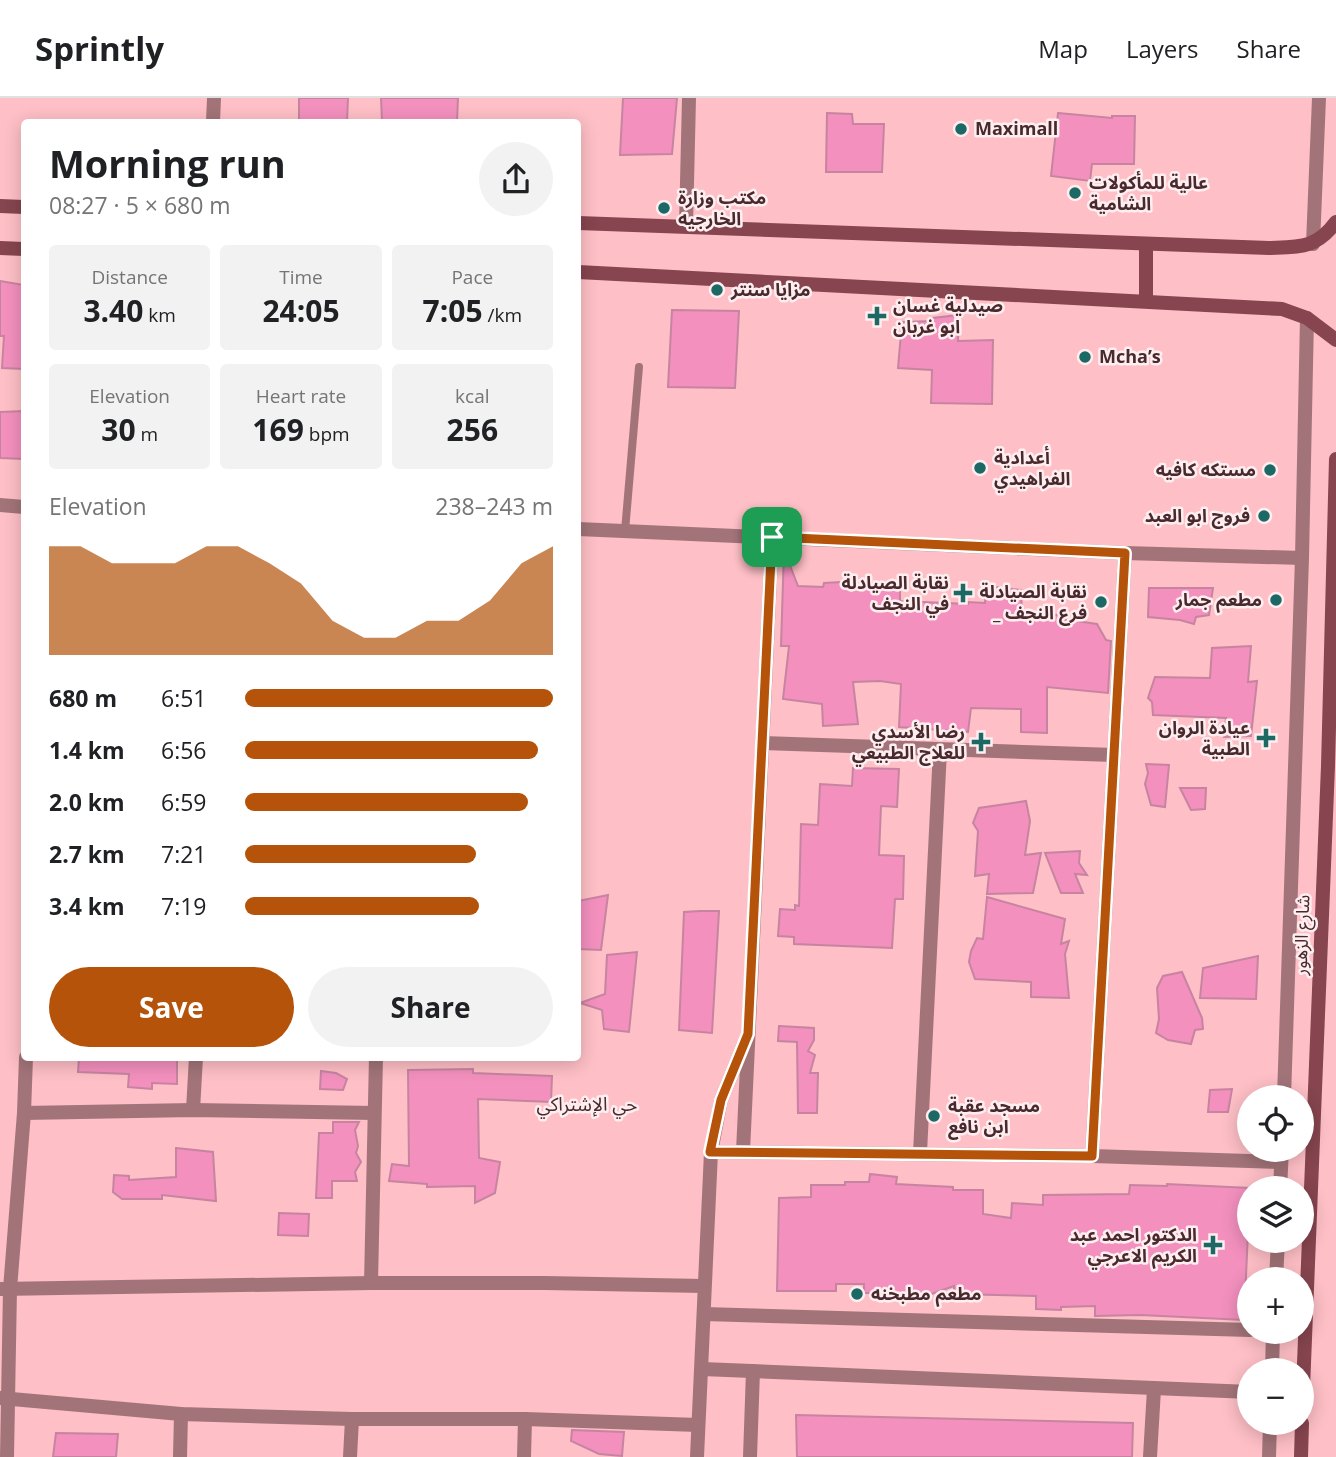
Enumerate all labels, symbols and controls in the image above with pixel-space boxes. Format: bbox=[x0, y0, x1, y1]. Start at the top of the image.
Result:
text: Sprintly bbox=[35, 26, 164, 71]
text: Map bbox=[1038, 32, 1088, 65]
text: Layers bbox=[1126, 32, 1199, 65]
text: Share bbox=[1237, 32, 1301, 65]
place label: Maximall bbox=[975, 116, 1058, 140]
marker: Maximall bbox=[953, 121, 969, 137]
text: Morning run bbox=[49, 137, 286, 189]
button: share bbox=[479, 142, 553, 216]
place label: عالية للمأكولات الشامية bbox=[1089, 170, 1208, 215]
place label: مكتب وزارة الخارجيه bbox=[678, 185, 766, 230]
marker: عالية للمأكولات الشامية bbox=[1067, 185, 1083, 201]
text: 08:27 · 5 × 680 m bbox=[49, 189, 231, 221]
marker: مكتب وزارة الخارجيه bbox=[656, 200, 672, 216]
text: Distance bbox=[91, 264, 168, 290]
text: Time bbox=[279, 264, 323, 290]
text: Pace bbox=[451, 264, 493, 290]
place label: مزايا سنتر bbox=[730, 277, 810, 301]
marker: مزايا سنتر bbox=[709, 282, 725, 298]
text: 3.40 bbox=[83, 290, 143, 331]
text: 24:05 bbox=[262, 290, 340, 331]
text: 7:05 bbox=[423, 290, 483, 331]
place label: صيدلية غسان ابو غربان bbox=[893, 293, 1003, 338]
text: km bbox=[143, 302, 176, 328]
text: /km bbox=[483, 302, 522, 328]
marker: صيدلية غسان ابو غربان bbox=[867, 306, 887, 326]
place label: Mcha’s bbox=[1099, 344, 1161, 368]
marker: Mcha’s bbox=[1077, 349, 1093, 365]
text: Elevation bbox=[89, 383, 170, 409]
text: Heart rate bbox=[256, 383, 346, 409]
text: kcal bbox=[455, 383, 490, 409]
text: 30 bbox=[101, 409, 136, 450]
text: 169 bbox=[252, 409, 304, 450]
text: 256 bbox=[447, 409, 498, 450]
text: m bbox=[136, 421, 158, 447]
text: bpm bbox=[304, 421, 350, 447]
place label: أعدادية الفراهيدي bbox=[994, 445, 1070, 493]
place label: مستكه كافيه bbox=[1156, 457, 1256, 481]
marker: أعدادية الفراهيدي bbox=[972, 460, 988, 476]
marker: مستكه كافيه bbox=[1262, 462, 1278, 478]
text: Elevation bbox=[49, 490, 147, 522]
text: 238–243 m bbox=[435, 490, 553, 522]
place label: فروج ابو العبد bbox=[1145, 503, 1250, 529]
pin bbox=[742, 507, 802, 567]
marker: فروج ابو العبد bbox=[1256, 508, 1272, 524]
icon: arrive bbox=[753, 518, 791, 556]
place label: نقابة الصيادلة في النجف bbox=[842, 570, 949, 618]
place label: نقابة الصيادلة _ فرع النجف bbox=[980, 579, 1087, 626]
marker: نقابة الصيادلة في النجف bbox=[955, 585, 971, 601]
place label: مطعم جمار bbox=[1175, 587, 1262, 613]
marker: مطعم جمار bbox=[1268, 592, 1284, 608]
marker: نقابة الصيادلة _ فرع النجف bbox=[1093, 594, 1109, 610]
text: 680 m bbox=[49, 682, 117, 714]
text: 6:51 bbox=[161, 682, 207, 714]
place label: عيادة الروان الطبية bbox=[1159, 715, 1250, 760]
place label: رضا الأسدي للعلاج الطبيعي bbox=[852, 719, 965, 767]
marker: عيادة الروان الطبية bbox=[1256, 728, 1276, 748]
marker: رضا الأسدي للعلاج الطبيعي bbox=[971, 732, 991, 752]
text: 1.4 km bbox=[49, 734, 125, 766]
text: 6:56 bbox=[161, 734, 207, 766]
text: 2.0 km bbox=[49, 786, 125, 818]
text: 6:59 bbox=[161, 786, 207, 818]
text: 2.7 km bbox=[49, 838, 125, 870]
text: 7:21 bbox=[161, 838, 207, 870]
text: 3.4 km bbox=[49, 890, 125, 922]
text: 7:19 bbox=[161, 890, 207, 922]
street label: شارع الزهور bbox=[1288, 894, 1317, 977]
button: Save bbox=[49, 967, 294, 1047]
button: Share bbox=[308, 967, 553, 1047]
map controls bbox=[1237, 1085, 1314, 1435]
button: locate bbox=[1237, 1085, 1314, 1162]
district label: حي الإشتراكي bbox=[536, 1091, 638, 1119]
place label: مسجد عقبة ابن نافع bbox=[948, 1093, 1040, 1140]
marker: مسجد عقبة ابن نافع bbox=[926, 1108, 942, 1124]
button: layers bbox=[1237, 1176, 1314, 1253]
place label: الدكتور احمد عبد الكريم الاعرجي bbox=[1070, 1222, 1197, 1270]
marker: الدكتور احمد عبد الكريم الاعرجي bbox=[1203, 1235, 1223, 1255]
button: + bbox=[1237, 1267, 1314, 1344]
place label: مطعم مطبخنه bbox=[871, 1281, 982, 1307]
marker: مطعم مطبخنه bbox=[849, 1286, 865, 1302]
button: − bbox=[1237, 1358, 1314, 1435]

